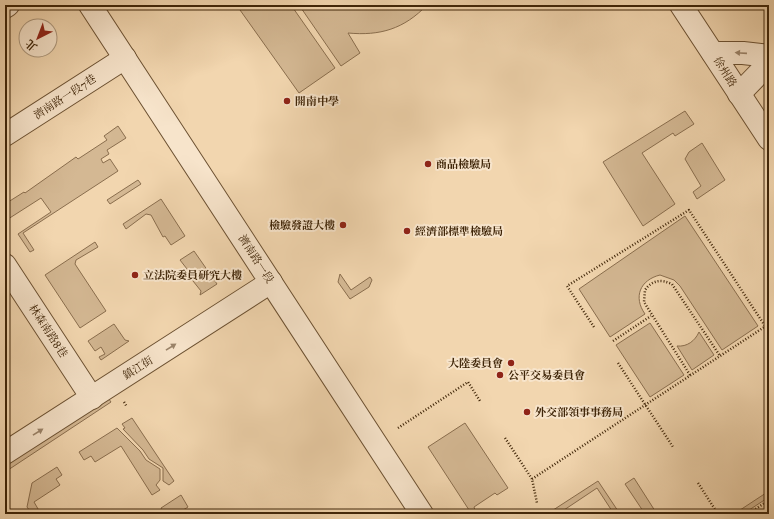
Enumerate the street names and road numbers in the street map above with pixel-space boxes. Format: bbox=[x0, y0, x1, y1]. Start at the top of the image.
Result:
street label: 徐州路 bbox=[711, 55, 739, 89]
street label: 濟南路一段7巷 bbox=[31, 72, 99, 122]
street label: 濟南路一段 bbox=[236, 232, 276, 286]
street label: 林森南路8巷 bbox=[26, 302, 70, 360]
street label: 鎮江街 bbox=[121, 354, 155, 382]

